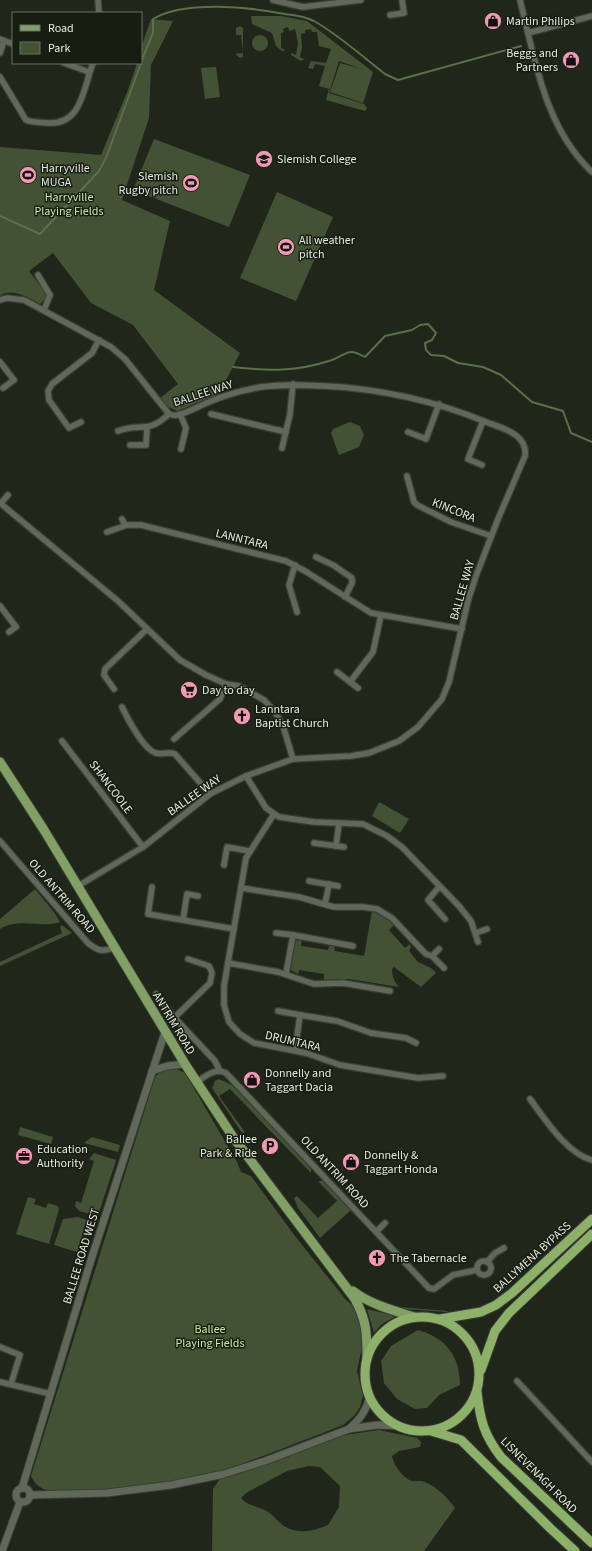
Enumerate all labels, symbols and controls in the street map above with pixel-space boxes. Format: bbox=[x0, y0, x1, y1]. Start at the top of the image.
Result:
shop icon: Martin Philips bbox=[483, 11, 503, 31]
legend bbox=[12, 12, 142, 64]
place label: Martin Philips bbox=[506, 13, 575, 30]
text: Road bbox=[48, 20, 74, 37]
text: Park bbox=[48, 40, 70, 57]
place label: Beggs and Partners bbox=[506, 45, 558, 76]
shop icon: Beggs and Partners bbox=[561, 50, 581, 70]
school or university icon: Slemish College bbox=[254, 149, 274, 169]
place label: Slemish College bbox=[277, 151, 356, 168]
place label: Harryville MUGA bbox=[41, 160, 90, 191]
sports icon: Harryville MUGA bbox=[18, 165, 38, 185]
place label: Slemish Rugby pitch bbox=[118, 168, 178, 199]
sports icon: Slemish Rugby pitch bbox=[181, 173, 201, 193]
park label: Harryville Playing Fields bbox=[34, 189, 104, 220]
place label: All weather pitch bbox=[299, 232, 356, 263]
sports icon: All weather pitch bbox=[276, 237, 296, 257]
street label: BALLEE WAY bbox=[171, 376, 235, 411]
street label: KINCORA bbox=[429, 494, 479, 527]
street label: LANNTARA bbox=[214, 525, 270, 554]
street label: BALLEE WAY bbox=[446, 558, 479, 622]
supermarket icon: Day to day bbox=[179, 680, 199, 700]
place label: Day to day bbox=[202, 682, 255, 699]
place label: Lanntara Baptist Church bbox=[255, 701, 329, 732]
church icon: Lanntara Baptist Church bbox=[232, 706, 252, 726]
street label: SHANCOOLE bbox=[85, 757, 136, 818]
street label: BALLEE WAY bbox=[164, 771, 225, 820]
street label: OLD ANTRIM ROAD bbox=[24, 855, 99, 937]
street label: ANTRIM ROAD bbox=[148, 989, 199, 1058]
street label: DRUMTARA bbox=[263, 1027, 323, 1056]
place label: Donnelly and Taggart Dacia bbox=[265, 1065, 333, 1096]
shop icon: Donnelly and Taggart Dacia bbox=[242, 1070, 262, 1090]
place label: Ballee Park & Ride bbox=[200, 1131, 257, 1162]
street label: OLD ANTRIM ROAD bbox=[296, 1132, 373, 1213]
parking icon: Ballee Park & Ride bbox=[260, 1136, 280, 1156]
place label: Education Authority bbox=[37, 1141, 88, 1172]
office icon: Education Authority bbox=[14, 1146, 34, 1166]
place label: Donnelly & Taggart Honda bbox=[364, 1147, 438, 1178]
shop icon: Donnelly & Taggart Honda bbox=[341, 1152, 361, 1172]
street label: BALLEE ROAD WEST bbox=[59, 1205, 104, 1306]
street label: BALLYMENA BYPASS bbox=[490, 1218, 575, 1297]
church icon: The Tabernacle bbox=[367, 1248, 387, 1268]
place label: The Tabernacle bbox=[390, 1250, 467, 1267]
park label: Ballee Playing Fields bbox=[175, 1321, 245, 1352]
street label: LISNEVENAGH ROAD bbox=[496, 1433, 581, 1518]

